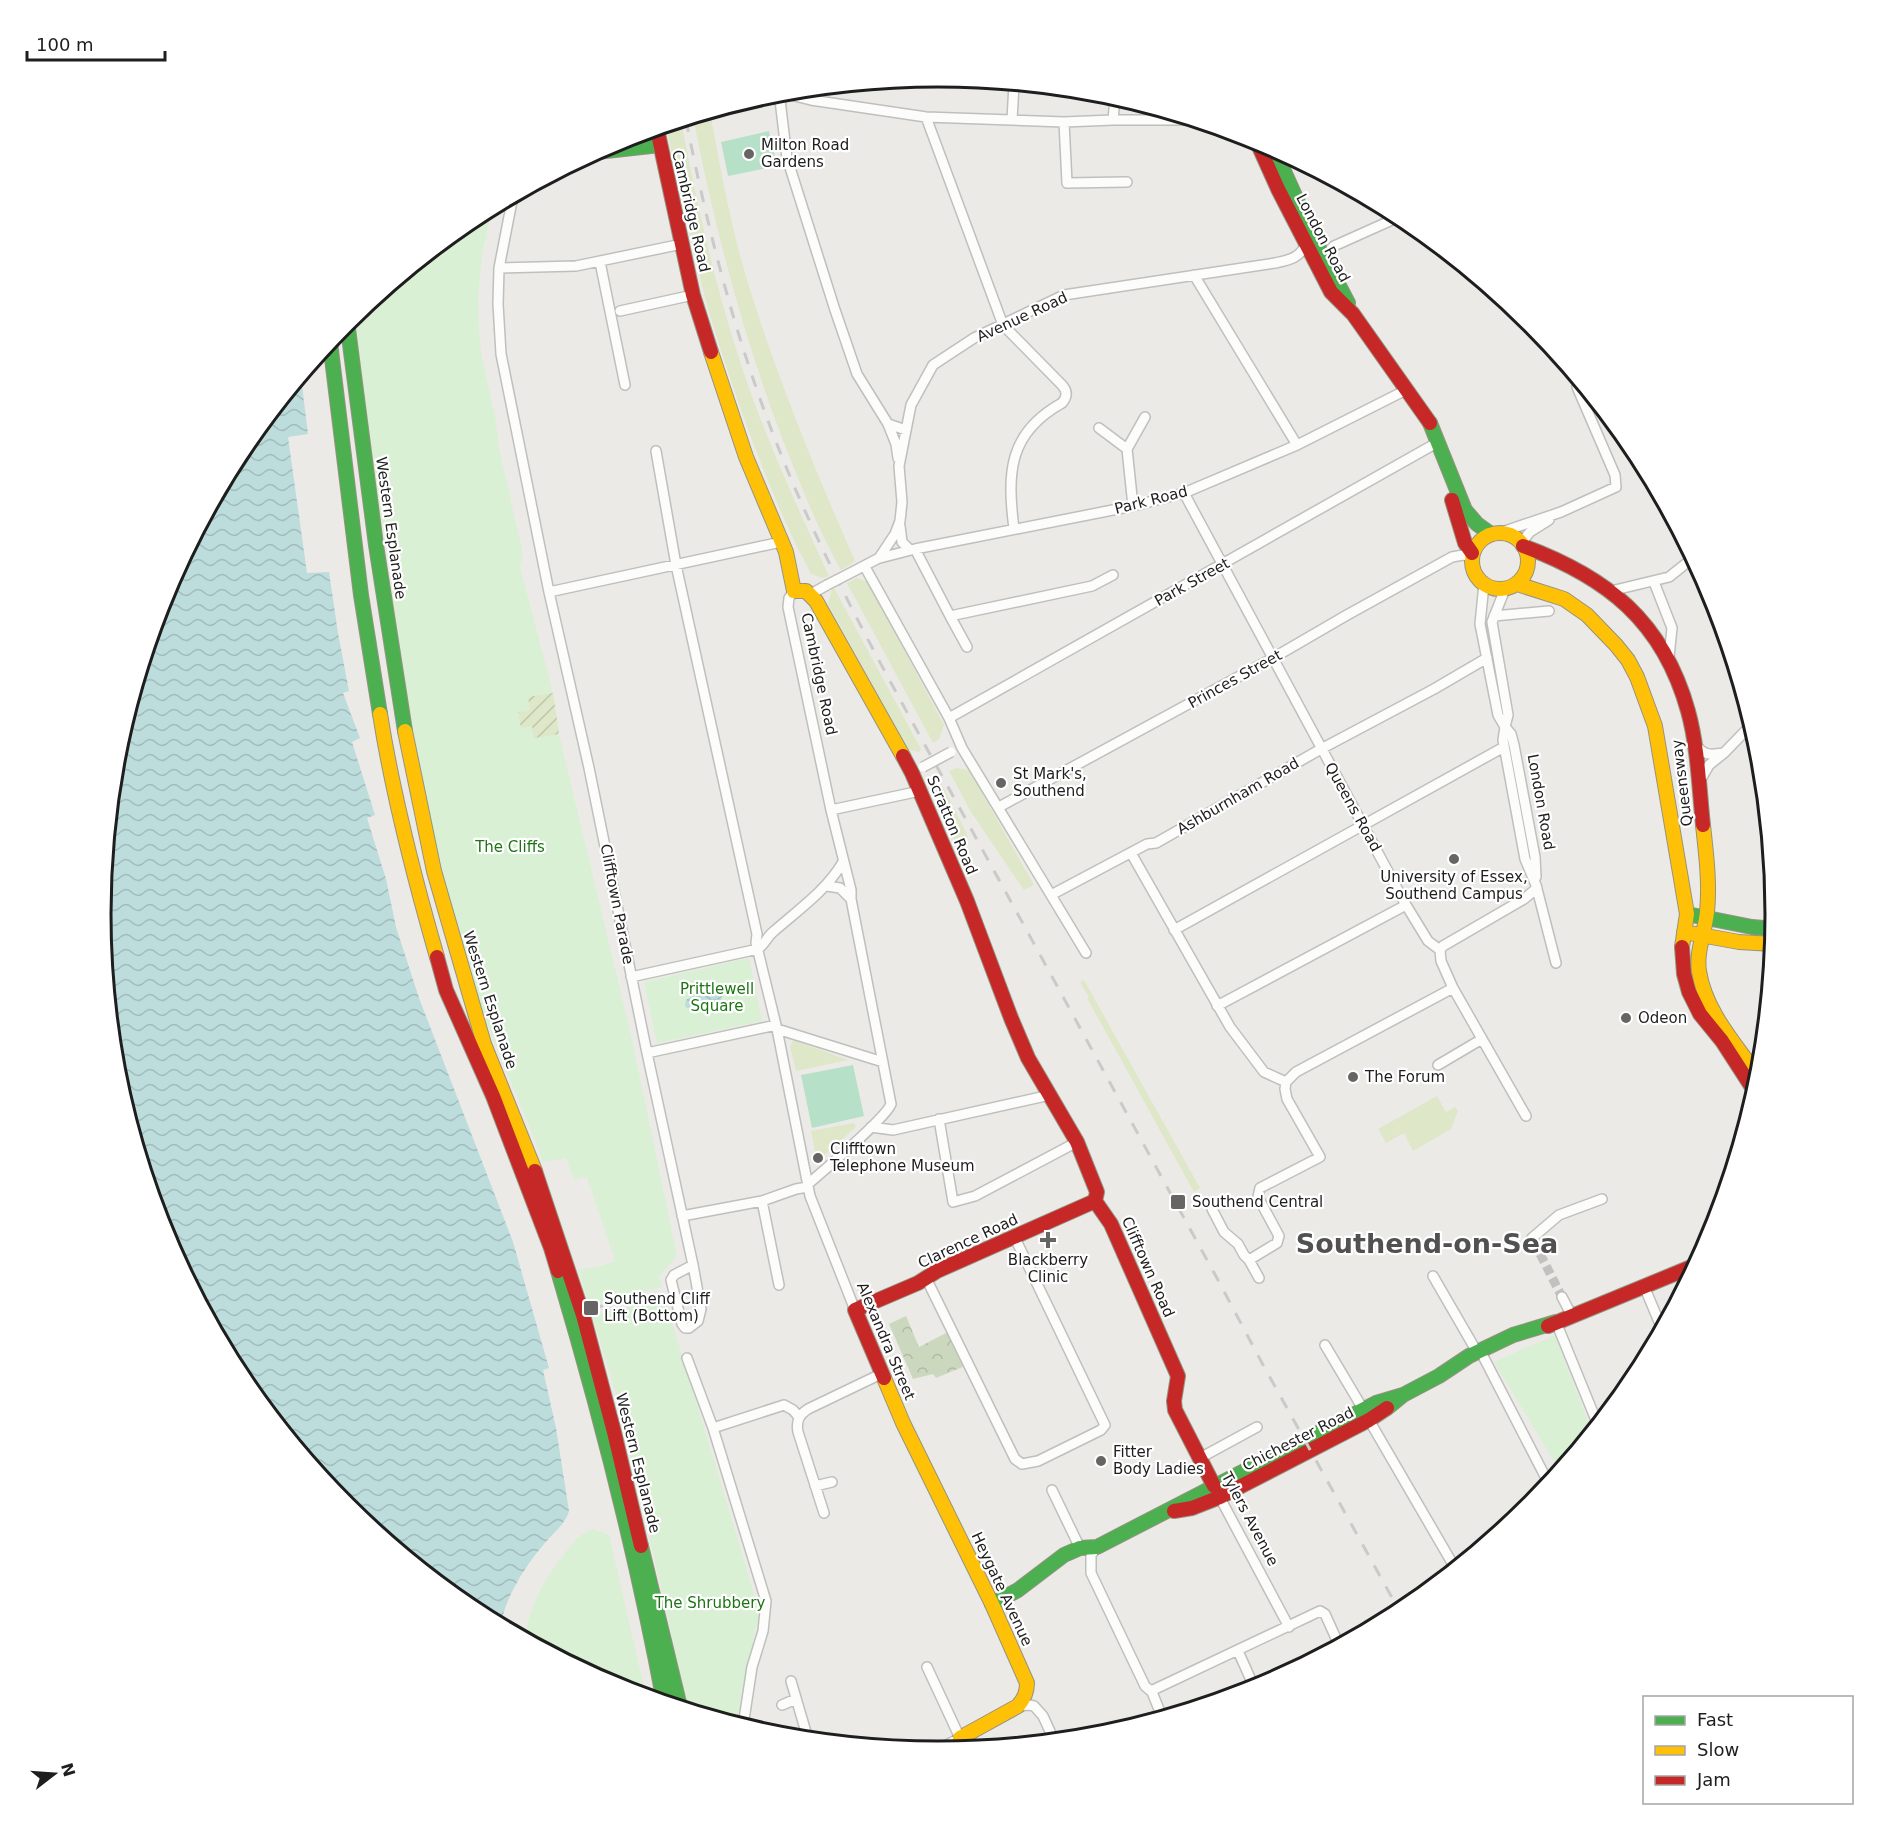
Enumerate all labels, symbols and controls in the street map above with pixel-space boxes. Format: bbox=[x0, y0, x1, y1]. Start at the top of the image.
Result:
scale bar bbox=[27, 24, 165, 62]
text: 100 m bbox=[36, 34, 94, 55]
place label: Milton Road Gardens bbox=[761, 136, 849, 171]
marker: Milton Road Gardens bbox=[742, 147, 756, 161]
street label: Cambridge Road bbox=[668, 148, 714, 274]
street label: London Road bbox=[1292, 191, 1354, 285]
street label: Avenue Road bbox=[974, 288, 1070, 346]
street label: Western Esplanade bbox=[372, 455, 410, 601]
street label: Park Road bbox=[1113, 482, 1189, 518]
street label: Park Street bbox=[1151, 554, 1233, 610]
street label: Cambridge Road bbox=[797, 611, 841, 737]
street label: Princes Street bbox=[1185, 646, 1285, 712]
street label: Queensway bbox=[1668, 738, 1696, 827]
street label: London Road bbox=[1524, 752, 1558, 852]
street label: Ashburnham Road bbox=[1174, 754, 1302, 838]
street label: Queens Road bbox=[1321, 759, 1385, 855]
place label: St Mark's, Southend bbox=[1013, 765, 1087, 800]
street label: Scratton Road bbox=[923, 773, 981, 877]
marker: St Mark's, Southend bbox=[994, 776, 1008, 790]
park label: The Cliffs bbox=[474, 838, 545, 856]
street label: Clifftown Parade bbox=[596, 842, 638, 966]
marker: University of Essex, Southend Campus bbox=[1447, 852, 1461, 866]
place label: University of Essex, Southend Campus bbox=[1380, 868, 1528, 903]
street label: Western Esplanade bbox=[459, 929, 521, 1071]
park label: Prittlewell Square bbox=[680, 980, 754, 1015]
place label: Odeon bbox=[1638, 1009, 1687, 1027]
marker: Odeon bbox=[1619, 1011, 1633, 1025]
place label: The Forum bbox=[1364, 1068, 1445, 1086]
marker: The Forum bbox=[1346, 1070, 1360, 1084]
place label: Clifftown Telephone Museum bbox=[829, 1140, 975, 1175]
marker: Clifftown Telephone Museum bbox=[811, 1151, 825, 1165]
marker: Southend Central bbox=[1169, 1193, 1187, 1211]
place label: Southend Central bbox=[1192, 1193, 1323, 1211]
street label: Clarence Road bbox=[915, 1210, 1021, 1272]
street label: Clifftown Road bbox=[1118, 1214, 1178, 1320]
district label: Southend-on-Sea bbox=[1296, 1228, 1558, 1259]
marker: Blackberry Clinic bbox=[1039, 1231, 1057, 1249]
place label: Blackberry Clinic bbox=[1008, 1251, 1088, 1286]
street label: Alexandra Street bbox=[853, 1279, 919, 1403]
place label: Southend Cliff Lift (Bottom) bbox=[604, 1290, 710, 1325]
marker: Southend Cliff Lift (Bottom) bbox=[582, 1299, 600, 1317]
street label: Western Esplanade bbox=[612, 1391, 664, 1535]
street label: Chichester Road bbox=[1239, 1403, 1357, 1475]
place label: Fitter Body Ladies bbox=[1113, 1443, 1204, 1478]
marker: Fitter Body Ladies bbox=[1094, 1454, 1108, 1468]
street label: Tylers Avenue bbox=[1217, 1468, 1282, 1569]
street label: Heygate Avenue bbox=[968, 1529, 1036, 1649]
park label: The Shrubbery bbox=[654, 1594, 765, 1612]
legend bbox=[1643, 1696, 1853, 1804]
text: Fast bbox=[1697, 1709, 1733, 1730]
text: Slow bbox=[1697, 1739, 1739, 1760]
north arrow bbox=[24, 1744, 84, 1804]
text: N bbox=[57, 1761, 79, 1779]
text: Jam bbox=[1696, 1769, 1731, 1790]

